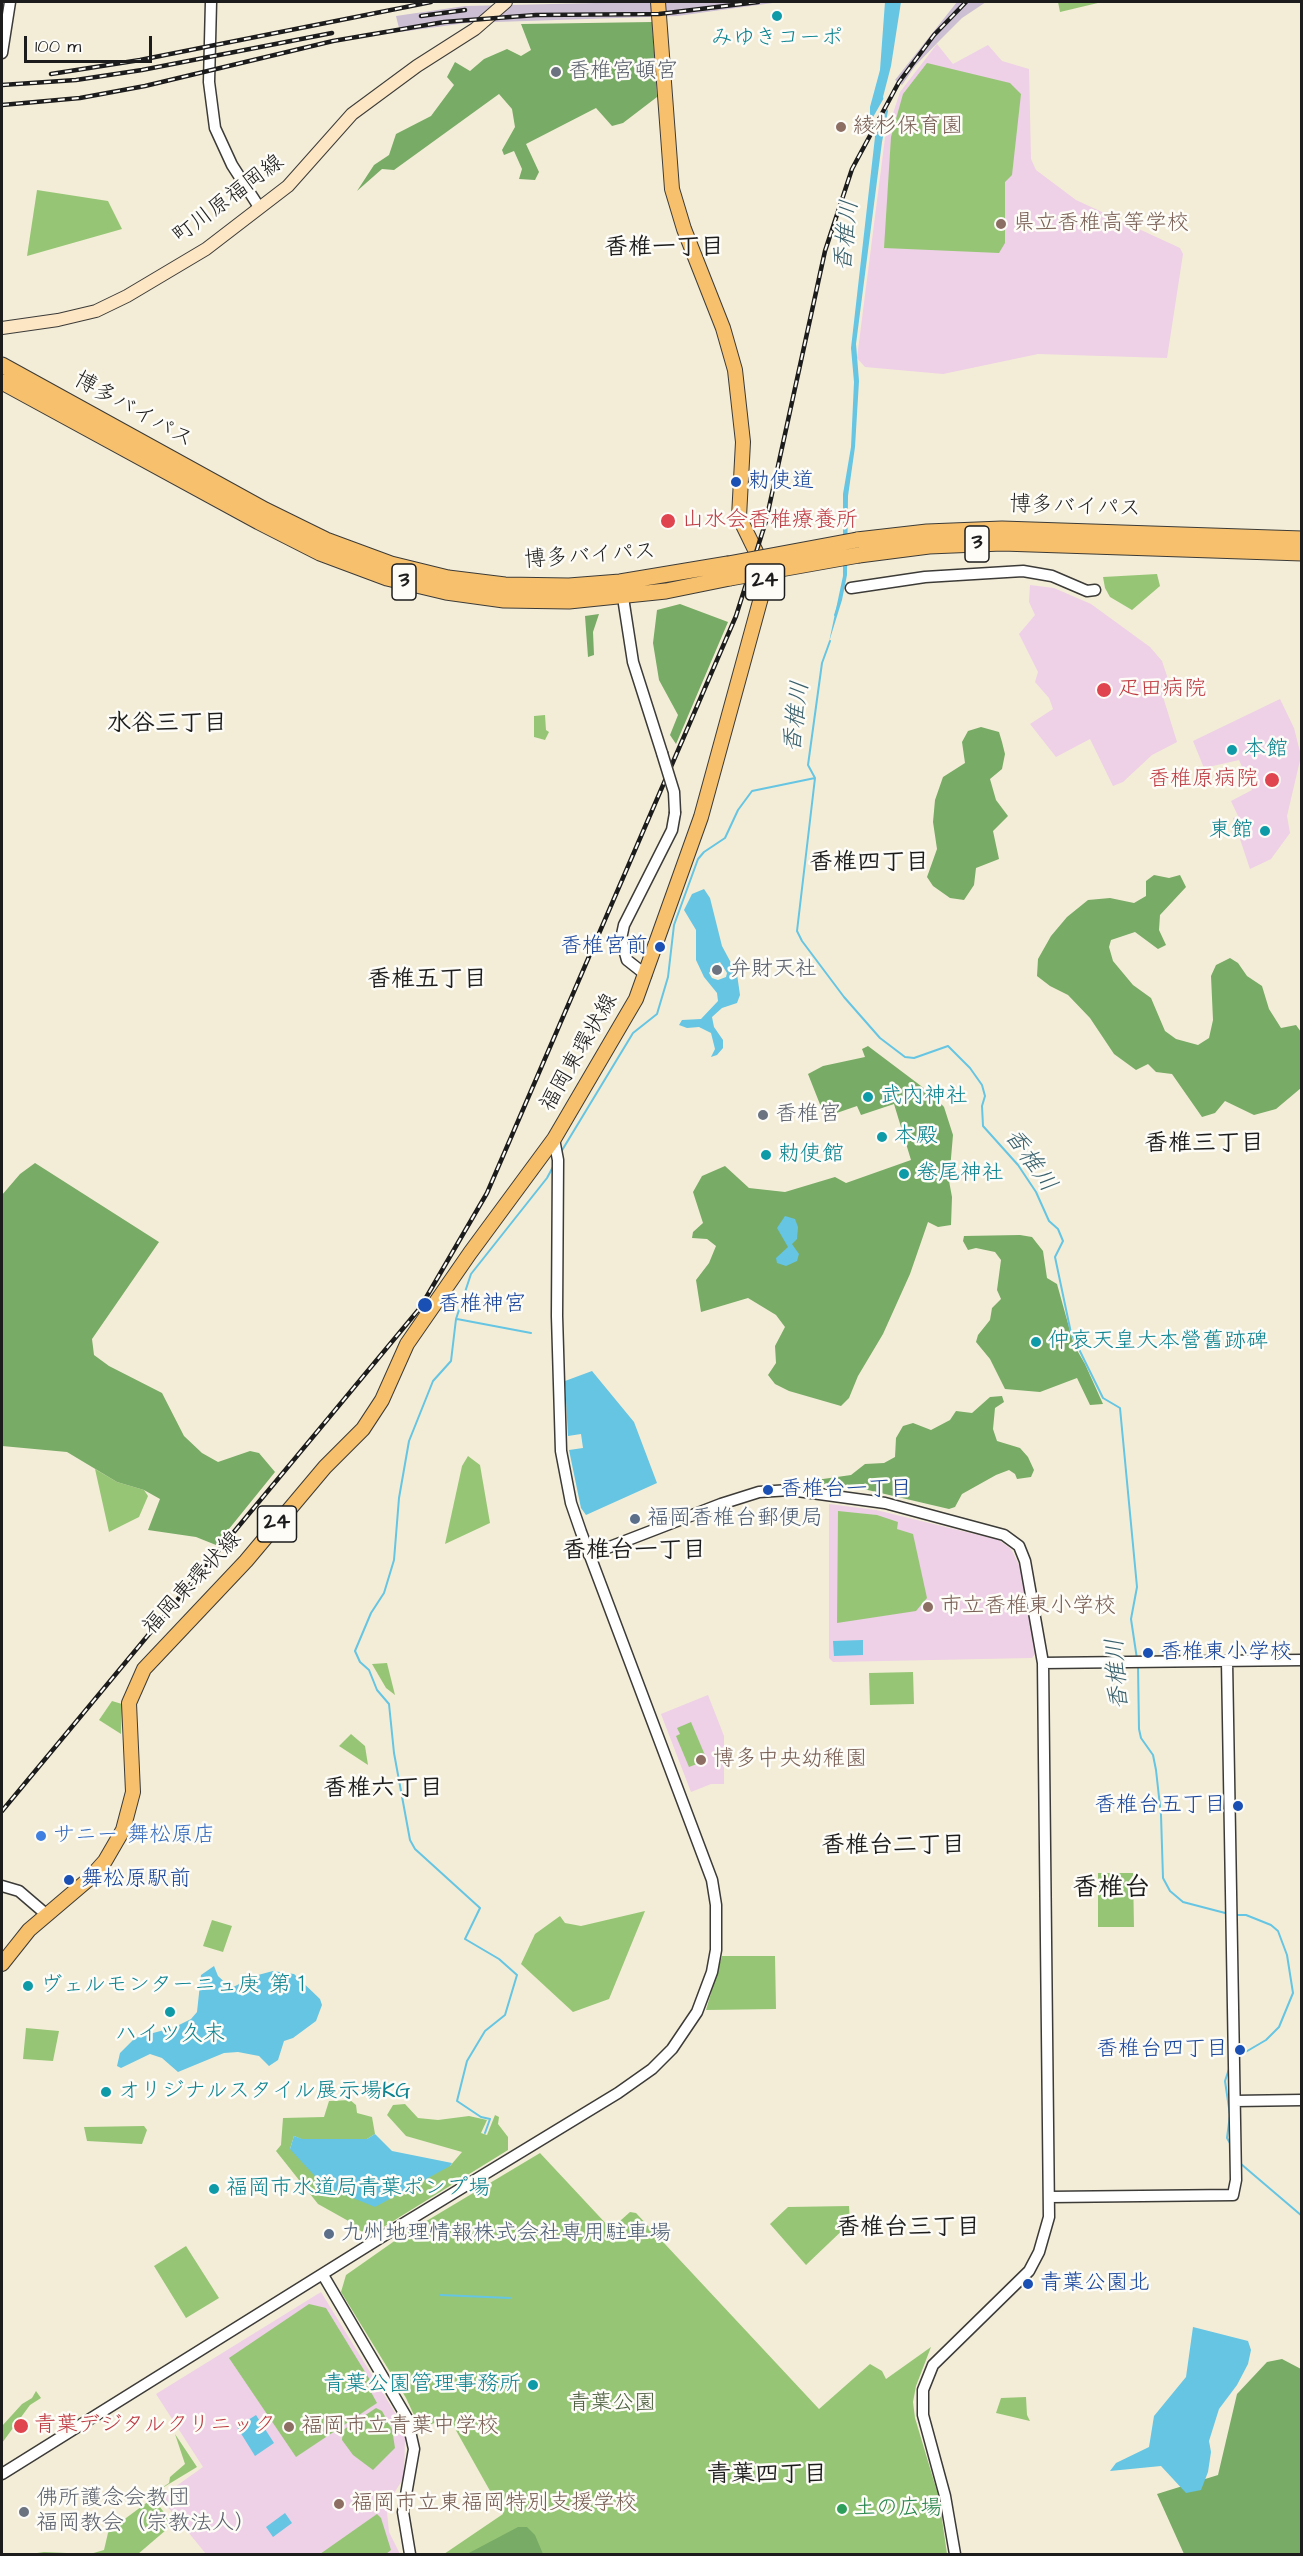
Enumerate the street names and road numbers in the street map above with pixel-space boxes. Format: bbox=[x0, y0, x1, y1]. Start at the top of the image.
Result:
street label: 町川原福岡線 bbox=[168, 150, 290, 250]
street label: 博多バイパス bbox=[69, 367, 197, 455]
street label: 博多バイパス bbox=[1009, 493, 1141, 523]
road number: 3 bbox=[965, 526, 989, 562]
street label: 博多バイパス bbox=[523, 539, 657, 575]
road number: 3 bbox=[392, 564, 416, 600]
road number: 24 bbox=[746, 564, 784, 600]
street label: 福岡東環状線 bbox=[536, 989, 624, 1117]
road number: 24 bbox=[258, 1506, 296, 1542]
street label: 福岡東環状線 bbox=[138, 1527, 248, 1641]

